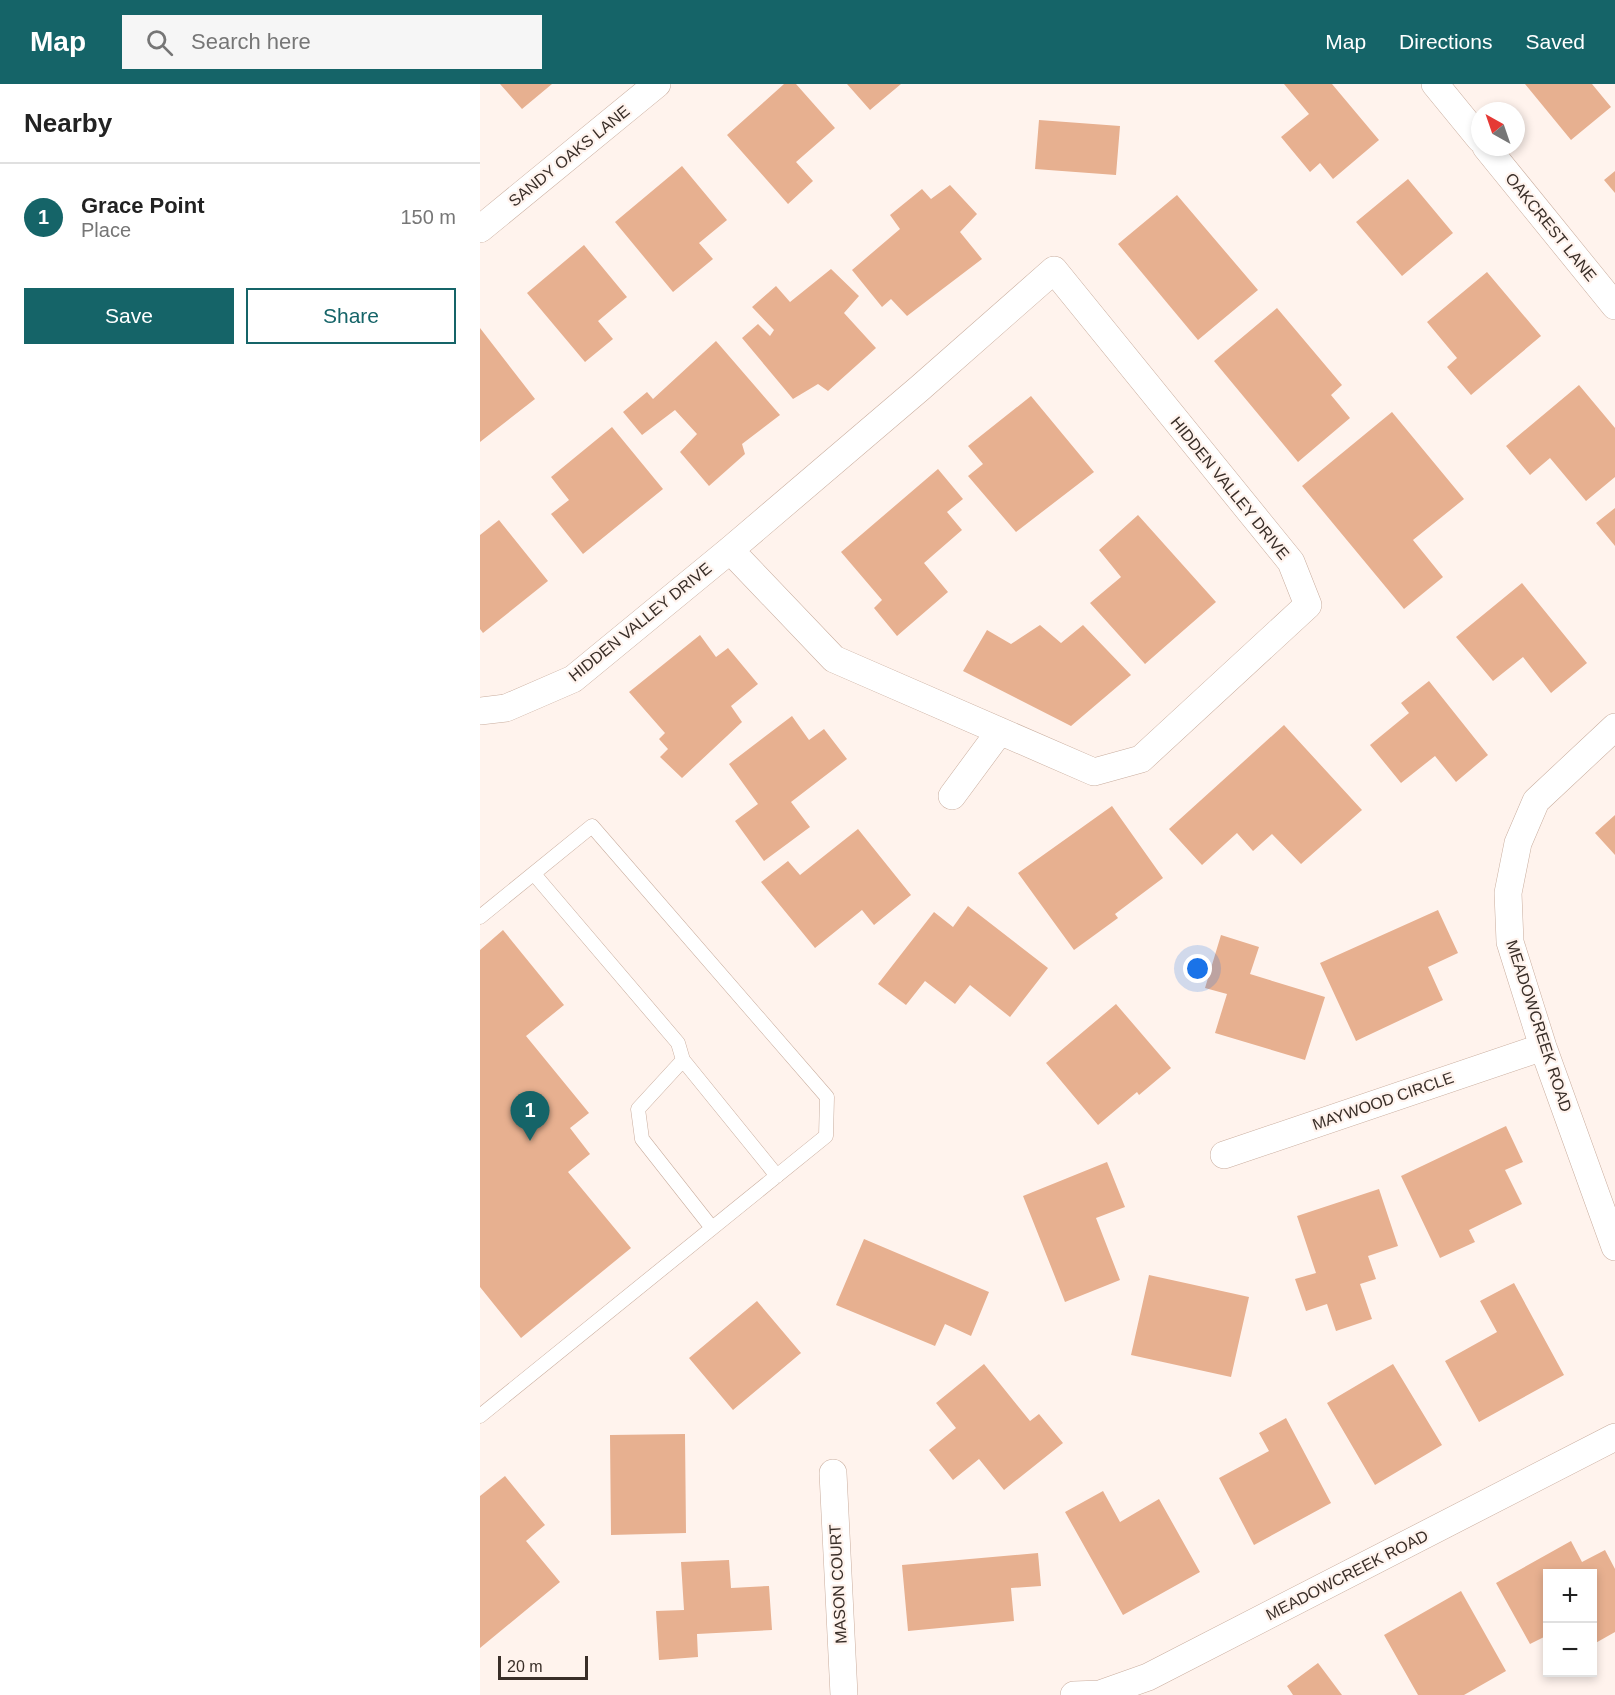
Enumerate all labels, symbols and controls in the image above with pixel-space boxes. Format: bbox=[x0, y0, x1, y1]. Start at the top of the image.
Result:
search box bbox=[122, 15, 542, 69]
text: Map bbox=[30, 26, 86, 57]
icon: search bbox=[143, 26, 176, 59]
text: Search here bbox=[191, 29, 311, 54]
text: Map bbox=[1325, 30, 1366, 53]
text: Directions bbox=[1399, 30, 1492, 53]
text: Saved bbox=[1525, 30, 1585, 53]
street label: SANDY OAKS LANE bbox=[505, 102, 633, 210]
north arrow bbox=[1471, 102, 1525, 156]
text: Nearby bbox=[24, 108, 112, 138]
street label: OAKCREST LANE bbox=[1502, 170, 1600, 284]
text: Grace Point bbox=[81, 193, 204, 218]
text: 1 bbox=[38, 206, 49, 228]
text: 150 m bbox=[400, 206, 456, 228]
text: Place bbox=[81, 219, 131, 241]
button: Save bbox=[24, 288, 234, 344]
button: Share bbox=[246, 288, 456, 344]
street label: HIDDEN VALLEY DRIVE bbox=[1167, 413, 1293, 563]
street label: HIDDEN VALLEY DRIVE bbox=[565, 559, 715, 685]
street label: MEADOWCREEK ROAD bbox=[1503, 938, 1575, 1114]
your location bbox=[1183, 954, 1212, 983]
street label: MAYWOOD CIRCLE bbox=[1310, 1069, 1456, 1133]
pin: 1 bbox=[511, 1092, 550, 1141]
street label: MASON COURT bbox=[826, 1524, 850, 1644]
street label: MEADOWCREEK ROAD bbox=[1263, 1527, 1431, 1623]
map controls bbox=[1543, 1569, 1597, 1677]
button: + bbox=[1543, 1569, 1597, 1623]
button: − bbox=[1543, 1623, 1597, 1677]
scale bar bbox=[498, 1653, 588, 1680]
text: 20 m bbox=[507, 1658, 543, 1675]

